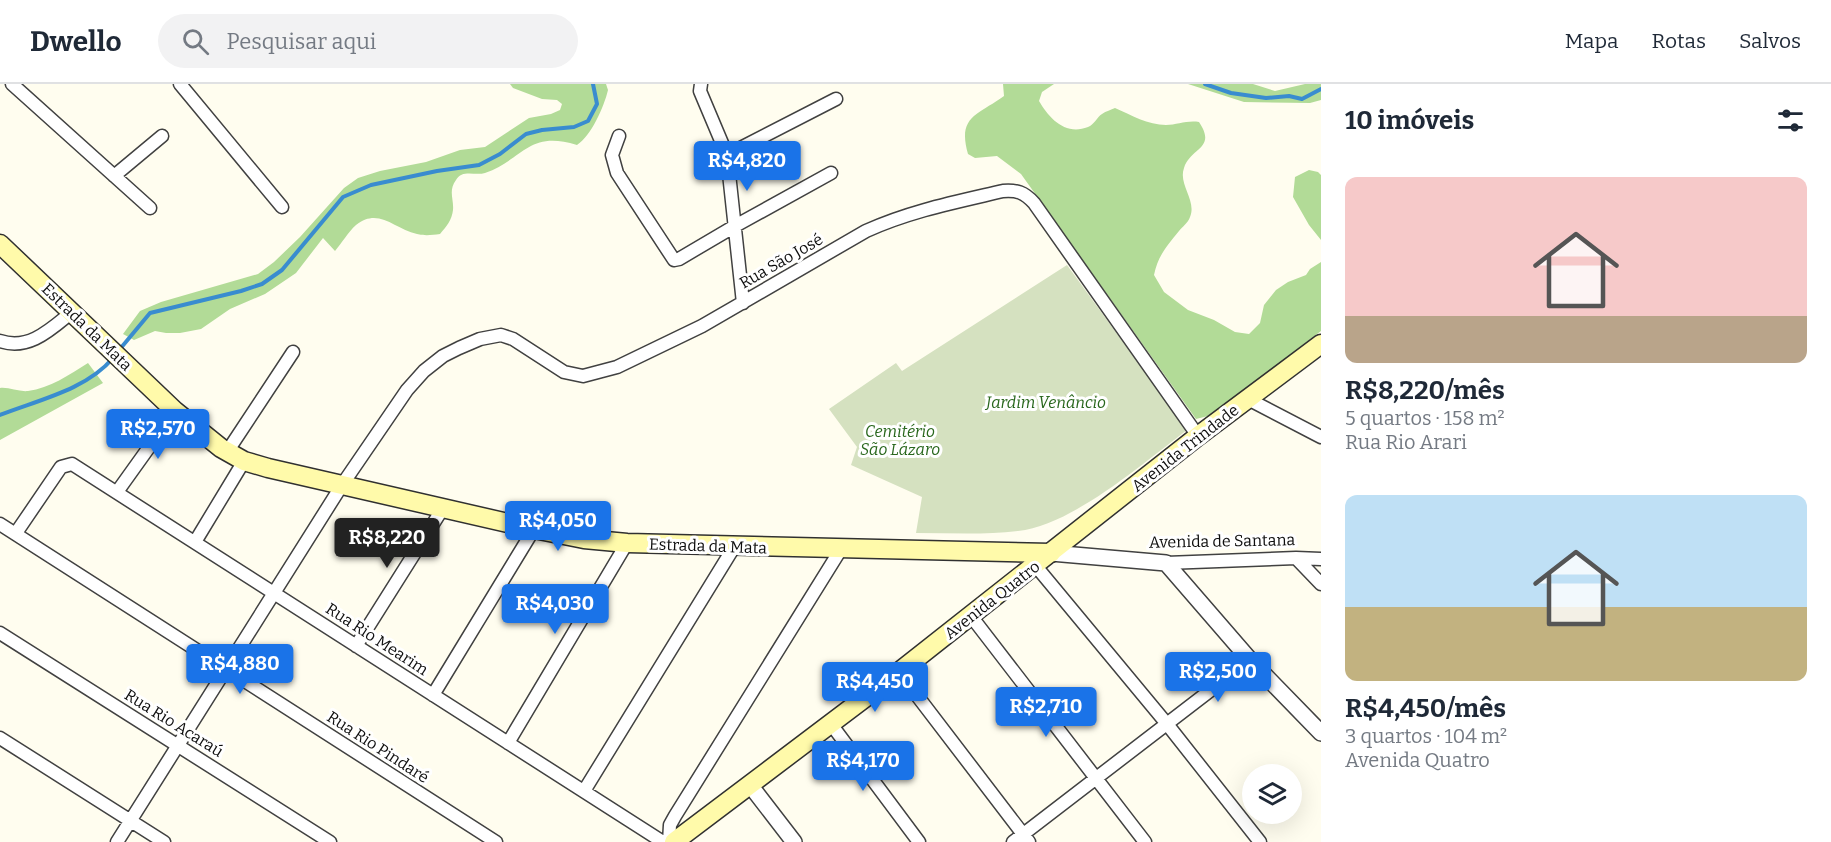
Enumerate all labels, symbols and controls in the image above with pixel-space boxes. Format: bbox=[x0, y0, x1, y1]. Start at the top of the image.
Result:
search box bbox=[158, 14, 578, 68]
text: Dwello bbox=[30, 25, 122, 58]
icon: search bbox=[179, 25, 212, 58]
text: Pesquisar aqui bbox=[227, 28, 376, 55]
text: Mapa bbox=[1565, 28, 1619, 54]
text: Rotas bbox=[1652, 28, 1706, 54]
text: Salvos bbox=[1739, 28, 1801, 54]
icon: filters bbox=[1774, 104, 1807, 137]
text: 10 imóveis bbox=[1345, 105, 1474, 136]
pin: R$4,820 bbox=[692, 141, 802, 192]
text: R$4,820 bbox=[708, 148, 786, 172]
icon: home bbox=[1522, 216, 1630, 324]
street label: Rua São José bbox=[736, 229, 826, 293]
street label: Estrada da Mata bbox=[38, 279, 136, 375]
text: R$8,220/mês bbox=[1345, 375, 1505, 406]
park label: Jardim Venâncio bbox=[984, 393, 1106, 412]
street label: Avenida Trindade bbox=[1128, 400, 1242, 496]
text: 5 quartos · 158 m² bbox=[1345, 406, 1505, 430]
pin: R$2,570 bbox=[103, 409, 213, 460]
text: R$2,570 bbox=[120, 416, 196, 440]
park label: Cemitério São Lázaro bbox=[860, 422, 940, 459]
text: Rua Rio Arari bbox=[1345, 430, 1467, 454]
pin: R$4,050 bbox=[503, 501, 613, 552]
text: R$4,050 bbox=[519, 508, 597, 532]
pin: R$8,220 bbox=[332, 518, 442, 569]
text: R$8,220 bbox=[349, 525, 425, 549]
street label: Avenida de Santana bbox=[1149, 530, 1296, 552]
street label: Estrada da Mata bbox=[649, 534, 768, 558]
icon: home bbox=[1522, 534, 1630, 642]
street label: Avenida Quatro bbox=[941, 557, 1043, 643]
pin: R$4,030 bbox=[500, 584, 610, 635]
text: R$4,030 bbox=[516, 591, 594, 615]
street label: Rua Rio Mearim bbox=[322, 599, 432, 679]
pin: R$4,880 bbox=[185, 644, 295, 695]
text: R$4,880 bbox=[200, 651, 280, 675]
pin: R$2,500 bbox=[1163, 652, 1273, 703]
text: R$2,500 bbox=[1179, 659, 1257, 683]
pin: R$4,450 bbox=[820, 662, 930, 713]
text: R$4,450 bbox=[836, 669, 914, 693]
street label: Rua Rio Acaraú bbox=[121, 685, 227, 761]
pin: R$2,710 bbox=[991, 687, 1101, 738]
text: R$4,450/mês bbox=[1345, 693, 1506, 724]
text: R$2,710 bbox=[1010, 694, 1082, 718]
street label: Rua Rio Pindaré bbox=[324, 707, 432, 787]
text: 3 quartos · 104 m² bbox=[1345, 724, 1507, 748]
pin: R$4,170 bbox=[808, 741, 918, 792]
text: R$4,170 bbox=[826, 748, 900, 772]
text: Avenida Quatro bbox=[1345, 748, 1490, 772]
map controls bbox=[1242, 764, 1302, 824]
button: layers bbox=[1242, 764, 1302, 824]

